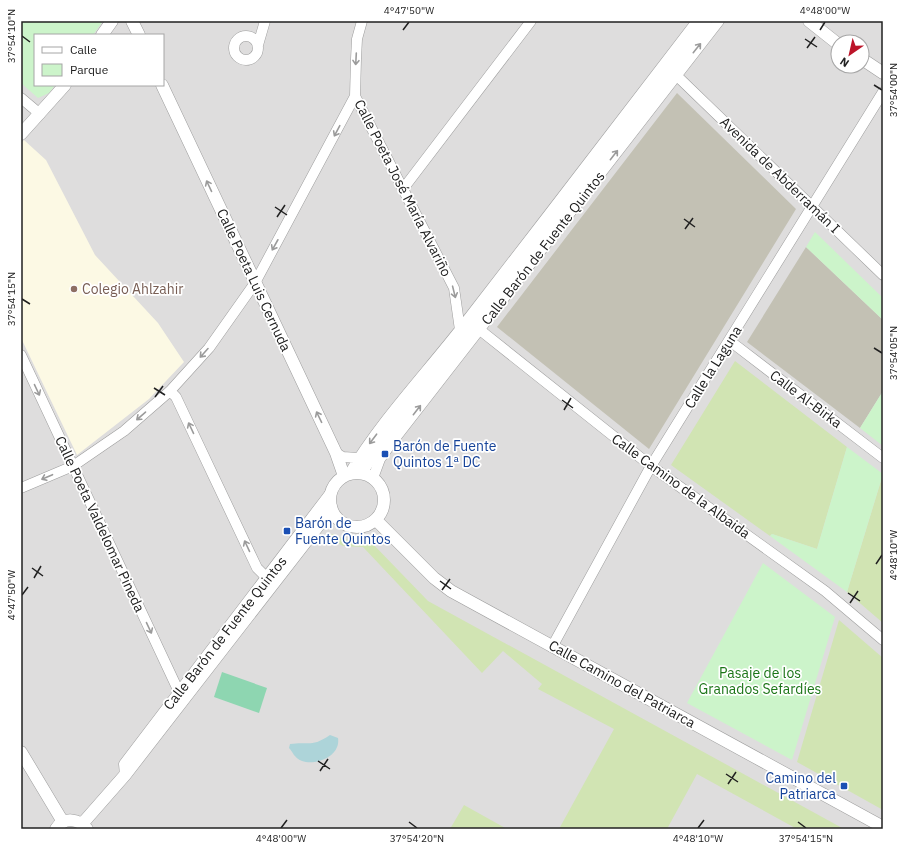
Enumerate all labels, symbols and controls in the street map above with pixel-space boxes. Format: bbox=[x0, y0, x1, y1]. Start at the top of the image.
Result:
text: 4°47'50"W bbox=[384, 4, 434, 17]
text: 4°48'00"W bbox=[800, 4, 850, 17]
text: 37°54'10"N bbox=[5, 9, 18, 63]
legend bbox=[34, 34, 164, 86]
north arrow bbox=[830, 34, 870, 74]
text: Calle bbox=[70, 42, 97, 57]
one-way arrow bbox=[693, 43, 702, 54]
one-way arrow bbox=[352, 52, 359, 65]
text: N bbox=[837, 54, 852, 70]
text: Parque bbox=[70, 62, 109, 77]
text: 37°54'00"N bbox=[887, 63, 900, 117]
street label: Calle Poeta José María Alvariño bbox=[350, 96, 456, 280]
street label: Avenida de Abderramán I bbox=[716, 113, 844, 237]
one-way arrow bbox=[333, 124, 340, 136]
one-way arrow bbox=[610, 149, 619, 160]
street label: Calle Barón de Fuente Quintos bbox=[477, 167, 609, 329]
one-way arrow bbox=[205, 180, 212, 192]
street label: Calle Poeta Luis Cernuda bbox=[213, 206, 295, 355]
one-way arrow bbox=[271, 239, 278, 251]
text: 37°54'15"N bbox=[5, 272, 18, 326]
place label: Colegio Ahlzahir bbox=[82, 280, 183, 298]
marker: Colegio Ahlzahir bbox=[69, 284, 79, 294]
one-way arrow bbox=[450, 285, 458, 298]
street label: Calle la Laguna bbox=[680, 322, 746, 412]
text: 37°54'05"N bbox=[887, 326, 900, 380]
one-way arrow bbox=[199, 348, 209, 358]
street label: Calle Al-Birka bbox=[766, 366, 846, 432]
one-way arrow bbox=[34, 384, 42, 396]
one-way arrow bbox=[412, 405, 421, 416]
one-way arrow bbox=[135, 412, 146, 421]
one-way arrow bbox=[315, 412, 322, 424]
one-way arrow bbox=[187, 422, 194, 434]
street label: Calle Camino de la Albaida bbox=[608, 430, 754, 543]
street label: Calle Poeta Valdelomar Pineda bbox=[51, 433, 149, 615]
one-way arrow bbox=[369, 433, 377, 444]
place label: Barón de Fuente Quintos 1ª DC bbox=[393, 437, 497, 471]
marker: Barón de Fuente Quintos 1ª DC bbox=[380, 449, 390, 459]
one-way arrow bbox=[41, 474, 53, 481]
place label: Barón de Fuente Quintos bbox=[295, 514, 391, 548]
marker: Barón de Fuente Quintos bbox=[282, 526, 292, 536]
text: 4°48'10"W bbox=[887, 530, 900, 580]
one-way arrow bbox=[243, 540, 250, 552]
street label: Calle Barón de Fuente Quintos bbox=[159, 552, 291, 714]
text: 4°47'50"W bbox=[5, 570, 18, 620]
one-way arrow bbox=[146, 622, 153, 634]
street label: Calle Camino del Patriarca bbox=[545, 636, 699, 732]
park label: Pasaje de los Granados Sefardíes bbox=[699, 664, 822, 698]
place label: Camino del Patriarca bbox=[765, 769, 837, 803]
marker: Camino del Patriarca bbox=[839, 781, 849, 791]
text: 4°48'00"W bbox=[256, 832, 306, 845]
text: 37°54'20"N bbox=[390, 832, 444, 845]
text: 4°48'10"W bbox=[673, 832, 723, 845]
text: 37°54'15"N bbox=[779, 832, 833, 845]

